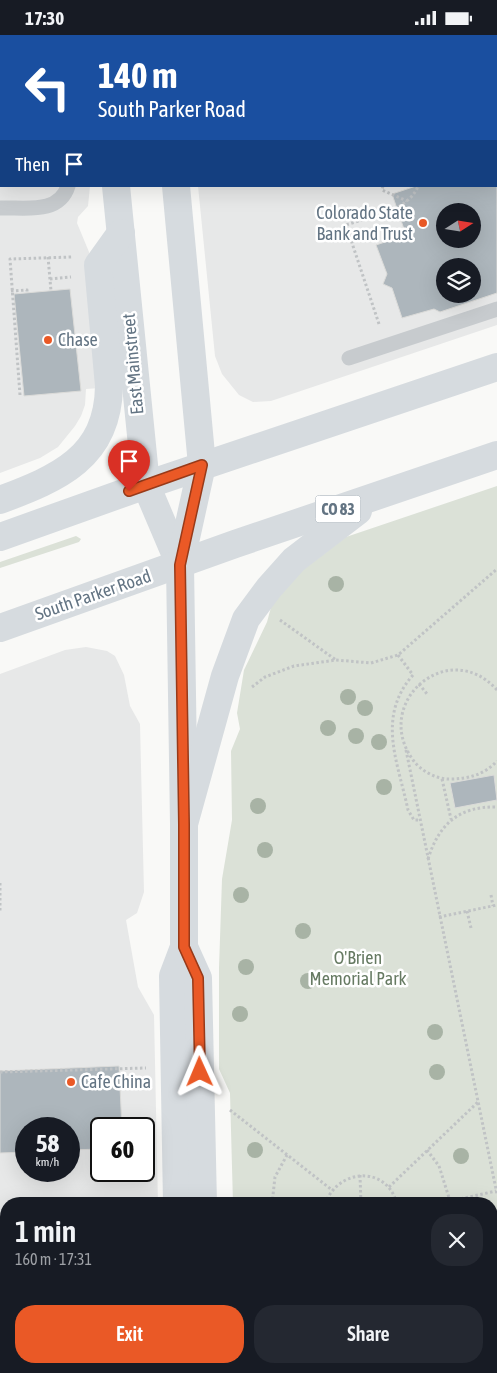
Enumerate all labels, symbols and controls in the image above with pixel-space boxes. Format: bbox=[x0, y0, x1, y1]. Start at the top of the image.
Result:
text: 17:30 bbox=[25, 7, 64, 29]
icon: left bbox=[15, 55, 80, 120]
text: 140 m bbox=[98, 55, 177, 95]
text: South Parker Road bbox=[98, 96, 246, 122]
icon: arrive bbox=[60, 150, 88, 178]
text: Then bbox=[15, 153, 50, 175]
place label: Colorado State Bank and Trust bbox=[316, 202, 413, 244]
north arrow bbox=[436, 203, 481, 247]
map controls bbox=[436, 203, 481, 303]
marker: Colorado State Bank and Trust bbox=[417, 217, 429, 229]
button: layers bbox=[436, 258, 481, 303]
street label: East Mainstreet bbox=[118, 313, 147, 416]
place label: Chase bbox=[58, 329, 98, 350]
marker: Chase bbox=[42, 334, 54, 346]
pin bbox=[108, 440, 150, 491]
icon: arrive bbox=[115, 447, 143, 475]
road number: CO 83 bbox=[316, 495, 360, 523]
street label: South Parker Road bbox=[32, 565, 154, 624]
park label: O'Brien Memorial Park bbox=[310, 947, 406, 989]
position arrow bbox=[173, 1045, 225, 1097]
place label: Cafe China bbox=[81, 1071, 151, 1092]
marker: Cafe China bbox=[65, 1076, 77, 1088]
speed limit sign: 60 bbox=[90, 1117, 155, 1182]
text: 58 bbox=[36, 1129, 59, 1157]
text: km/h bbox=[36, 1155, 59, 1169]
text: 1 min bbox=[15, 1214, 76, 1248]
button: close bbox=[431, 1214, 483, 1266]
text: 160 m · 17:31 bbox=[15, 1250, 92, 1268]
button: Exit bbox=[15, 1305, 244, 1363]
button: Share bbox=[254, 1305, 483, 1363]

